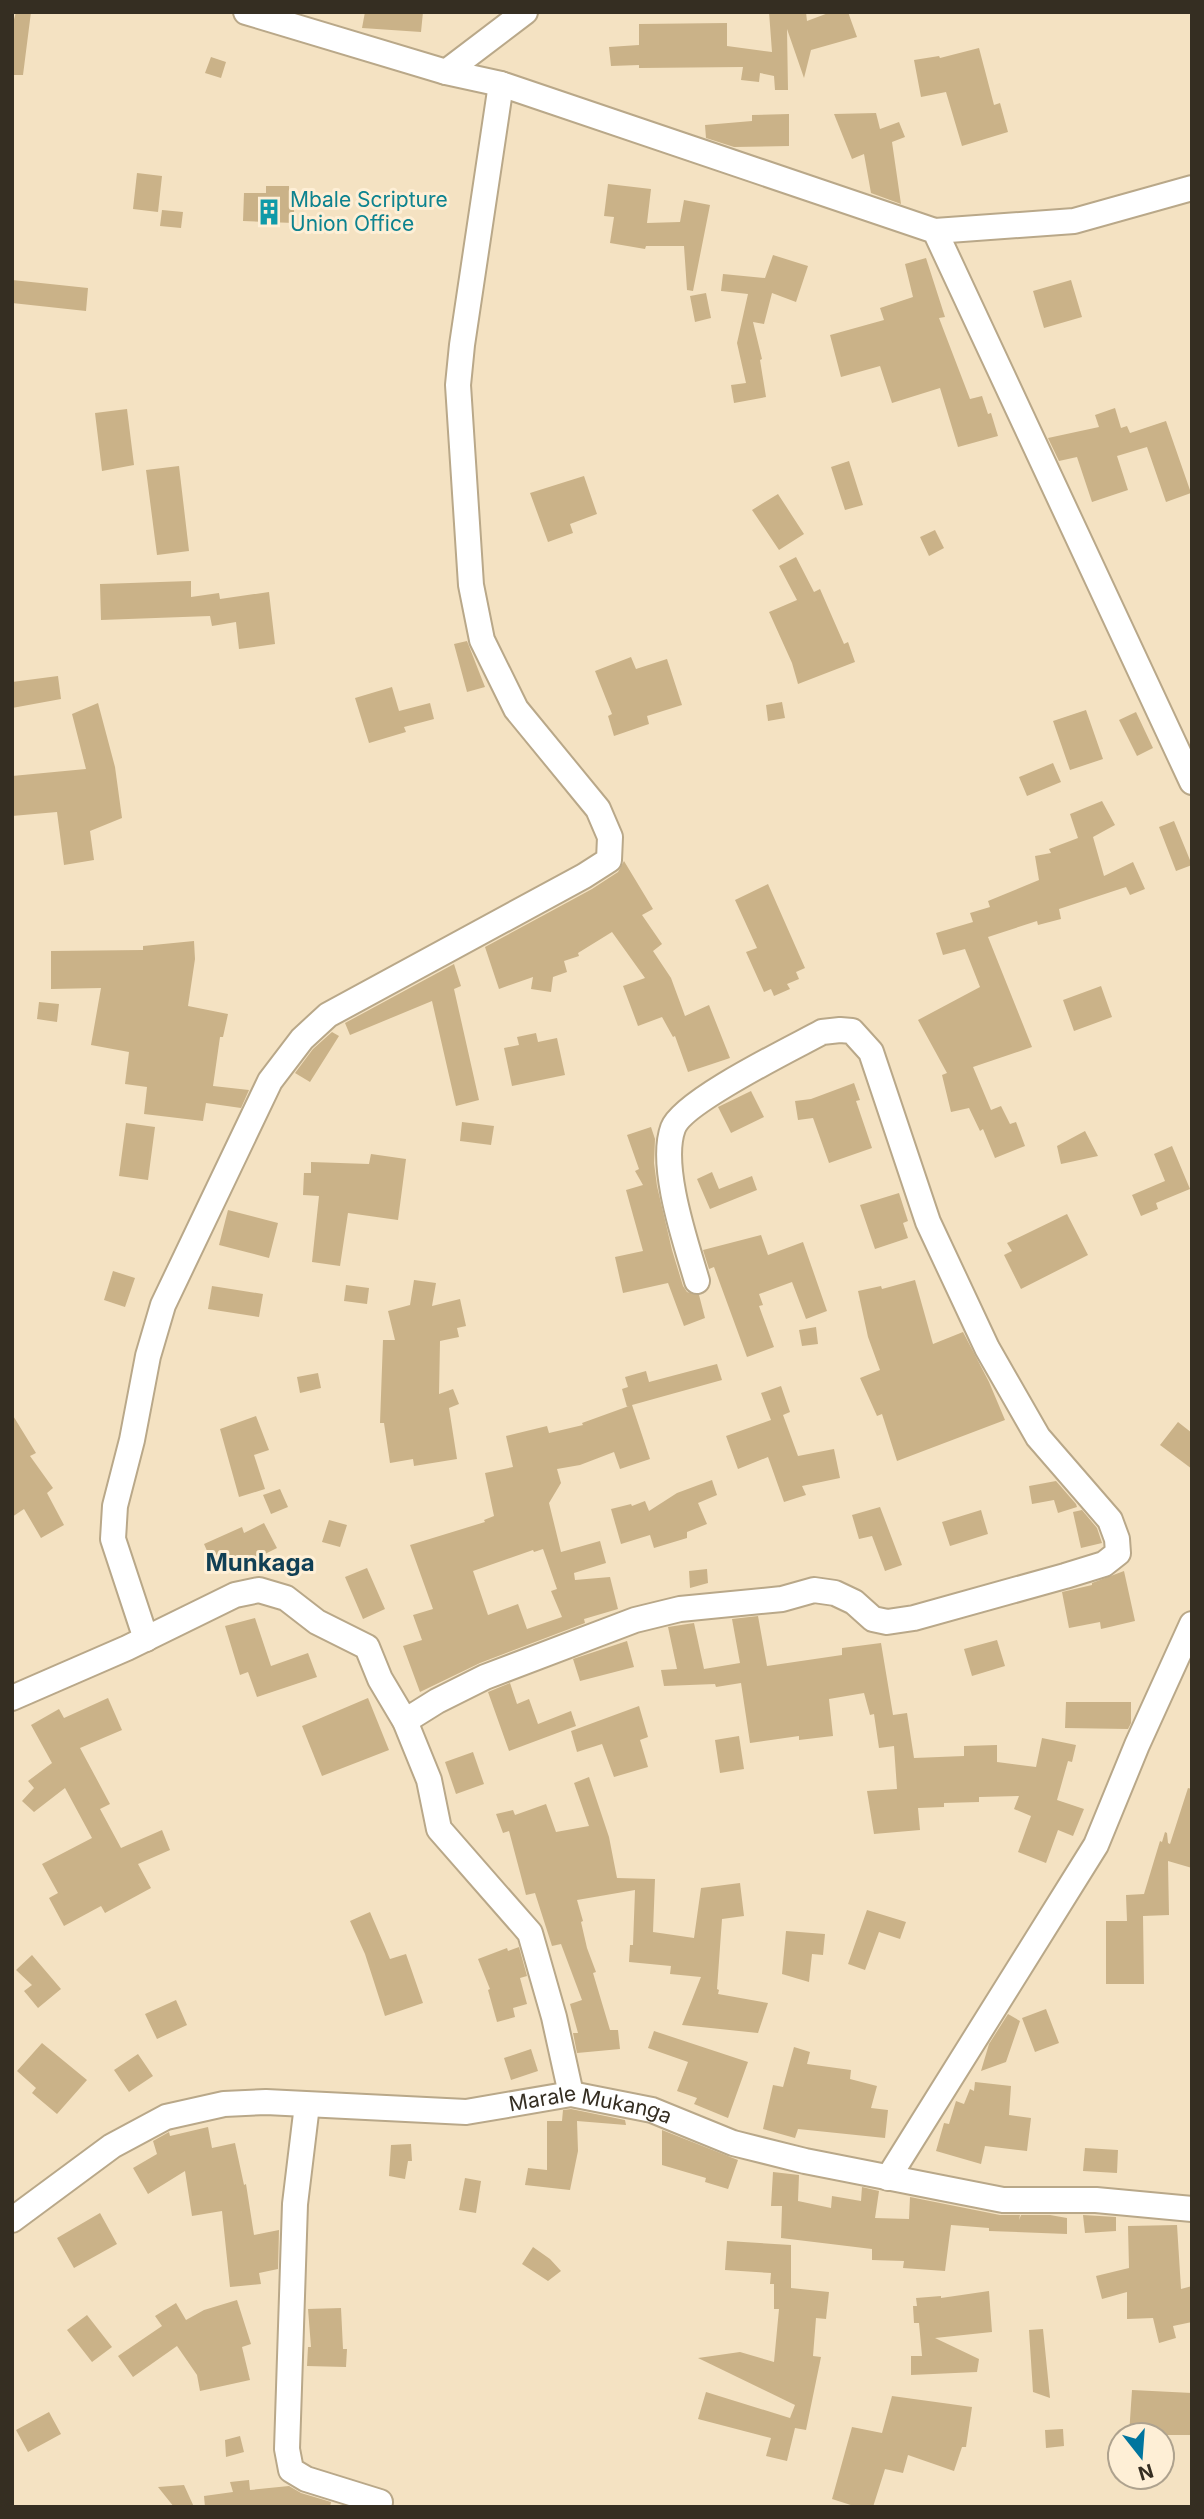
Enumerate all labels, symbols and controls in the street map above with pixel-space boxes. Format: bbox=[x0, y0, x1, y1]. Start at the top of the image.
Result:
place label: Mbale Scripture Union Office bbox=[290, 187, 448, 236]
building icon: Mbale Scripture Union Office bbox=[254, 197, 284, 227]
district label: Munkaga bbox=[205, 1548, 315, 1577]
street label: Marale Mukanga bbox=[507, 2080, 676, 2129]
north arrow bbox=[1106, 2421, 1176, 2491]
text: N bbox=[1136, 2459, 1156, 2485]

